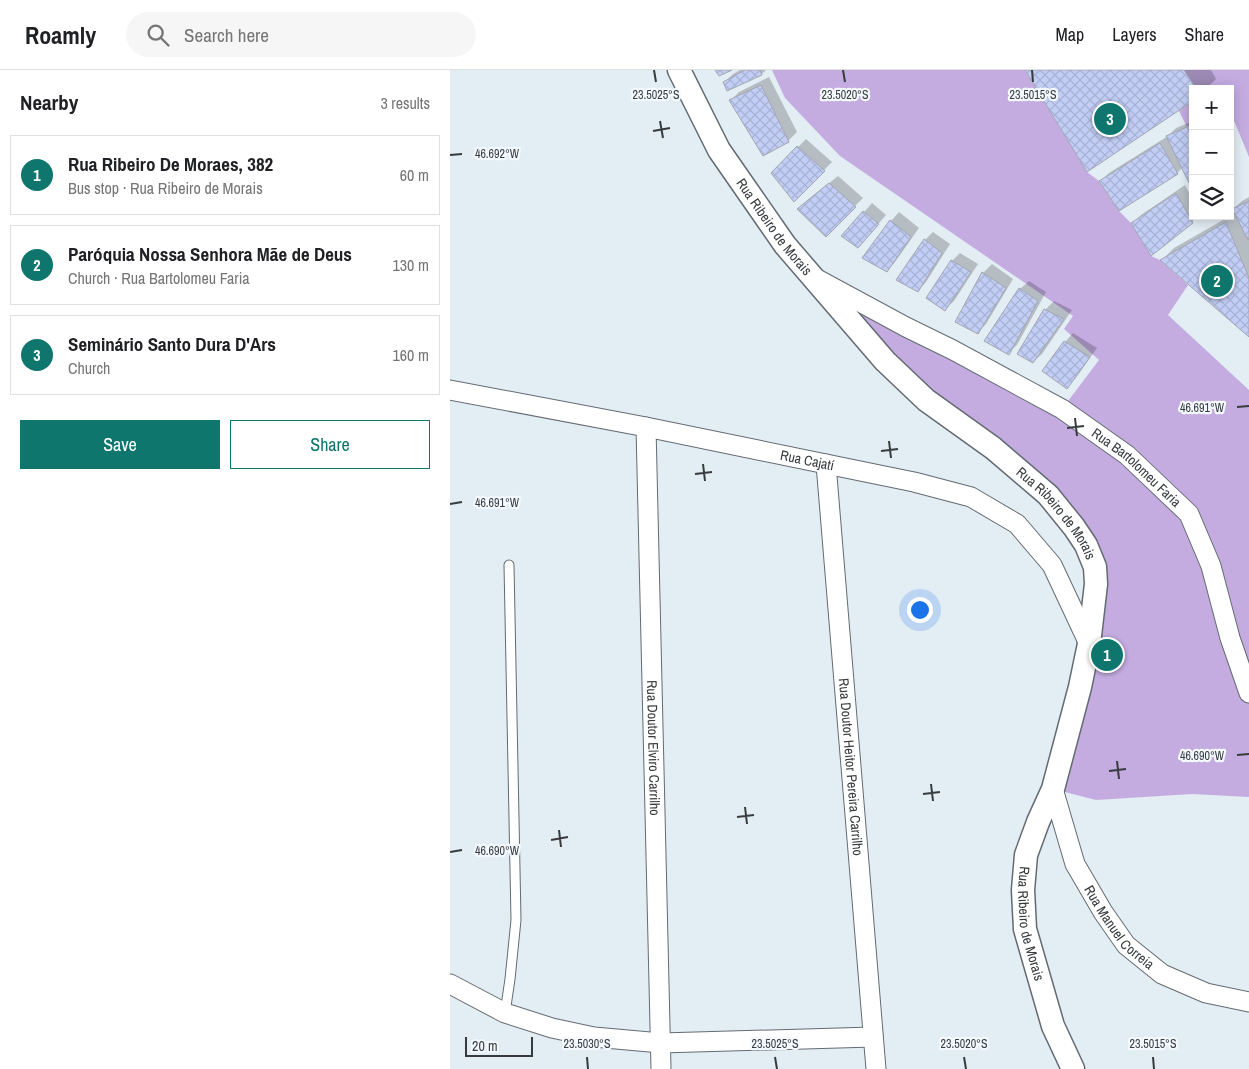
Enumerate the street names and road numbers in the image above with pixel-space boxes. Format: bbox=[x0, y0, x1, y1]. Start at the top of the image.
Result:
street label: Rua Ribeiro de Morais bbox=[732, 175, 816, 279]
street label: Rua Bartolomeu Faria bbox=[1088, 424, 1185, 511]
street label: Rua Cajatí bbox=[779, 446, 836, 475]
street label: Rua Ribeiro de Morais bbox=[1013, 463, 1100, 562]
street label: Rua Doutor Heitor Pereira Carrilho bbox=[835, 677, 867, 857]
street label: Rua Doutor Elviro Carrilho bbox=[643, 680, 664, 816]
street label: Rua Ribeiro de Morais bbox=[1014, 866, 1049, 983]
street label: Rua Manuel Correia bbox=[1080, 882, 1158, 974]

